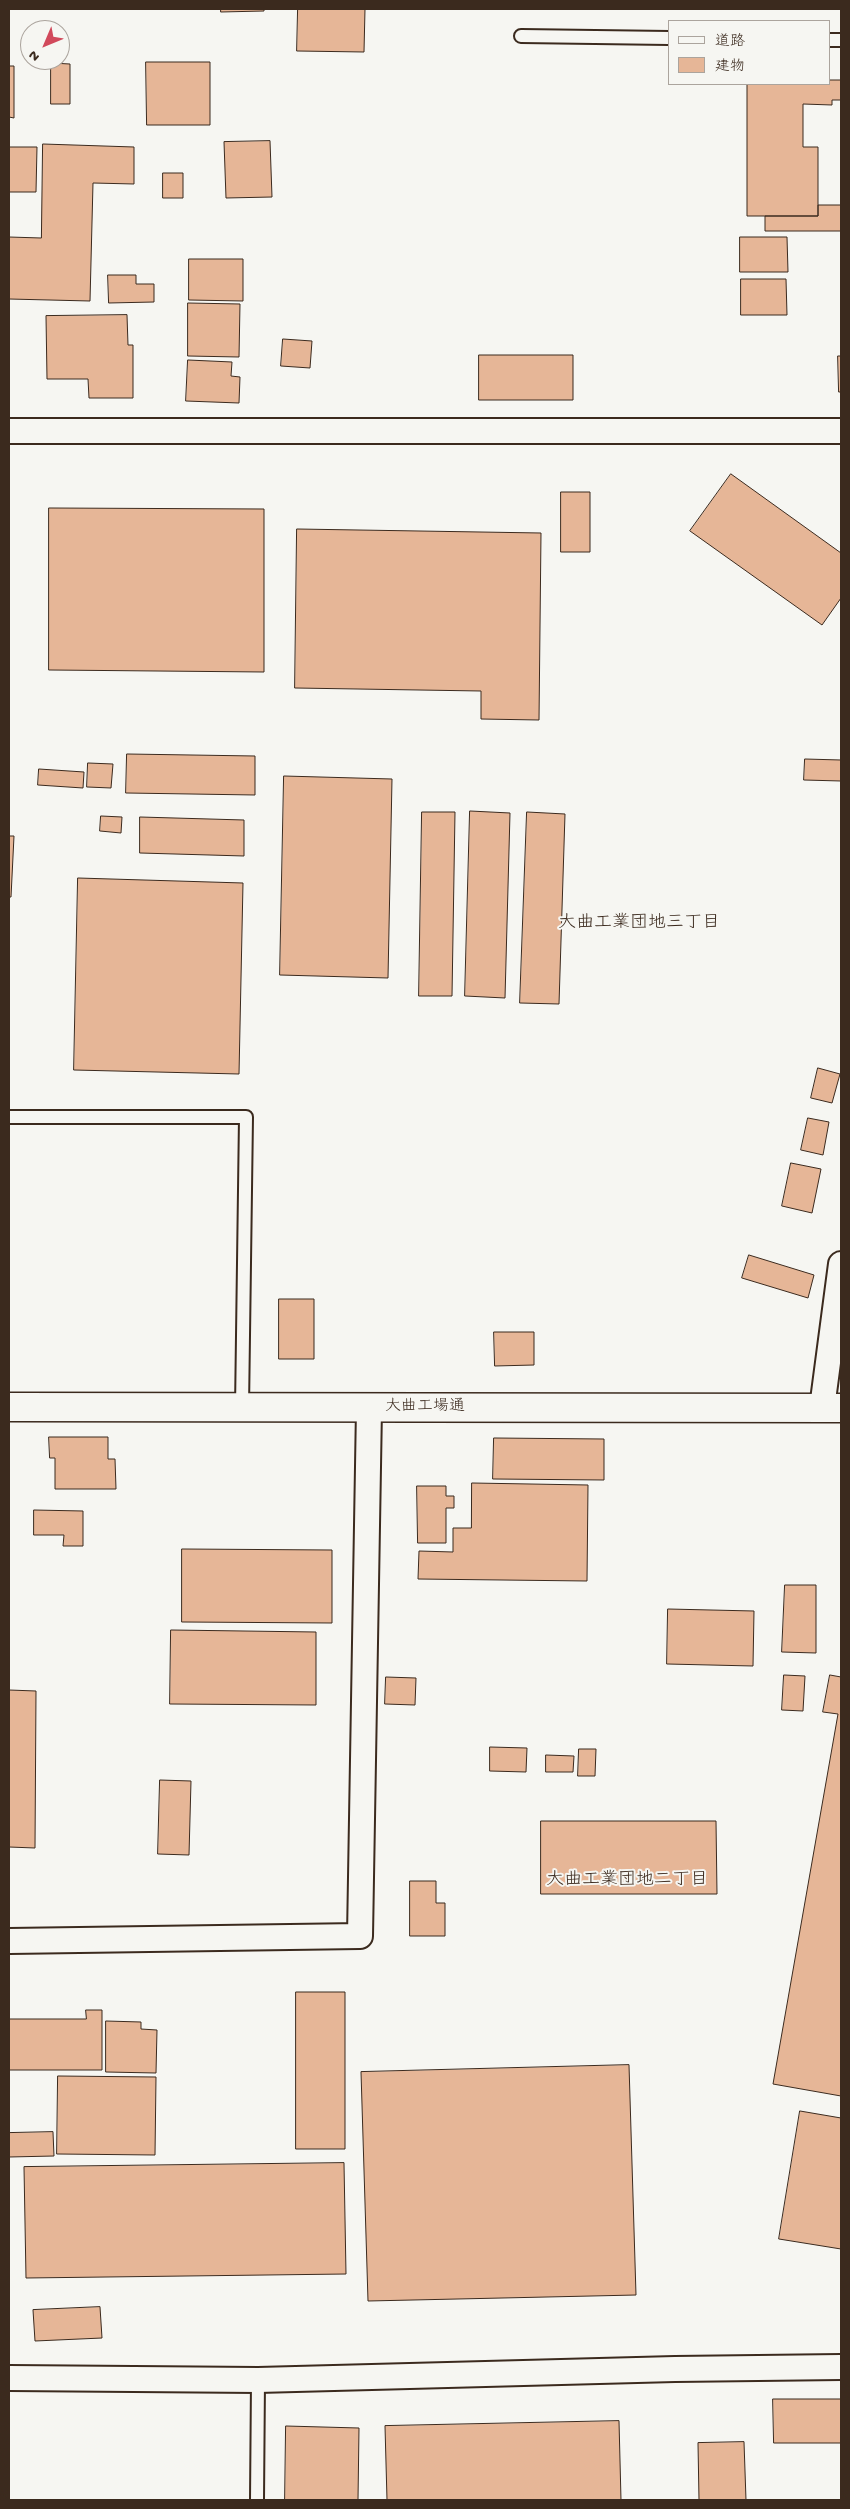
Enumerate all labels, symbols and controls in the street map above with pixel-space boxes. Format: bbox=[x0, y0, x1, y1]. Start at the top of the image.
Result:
north arrow bbox=[20, 20, 70, 70]
legend bbox=[668, 20, 830, 85]
text: 道路 bbox=[715, 33, 745, 51]
text: N bbox=[26, 46, 44, 65]
text: 建物 bbox=[715, 58, 745, 76]
district label: 大曲工業団地三丁目 bbox=[558, 913, 720, 935]
street label: 大曲工場通 bbox=[385, 1398, 465, 1418]
district label: 大曲工業団地二丁目 bbox=[546, 1870, 708, 1892]

